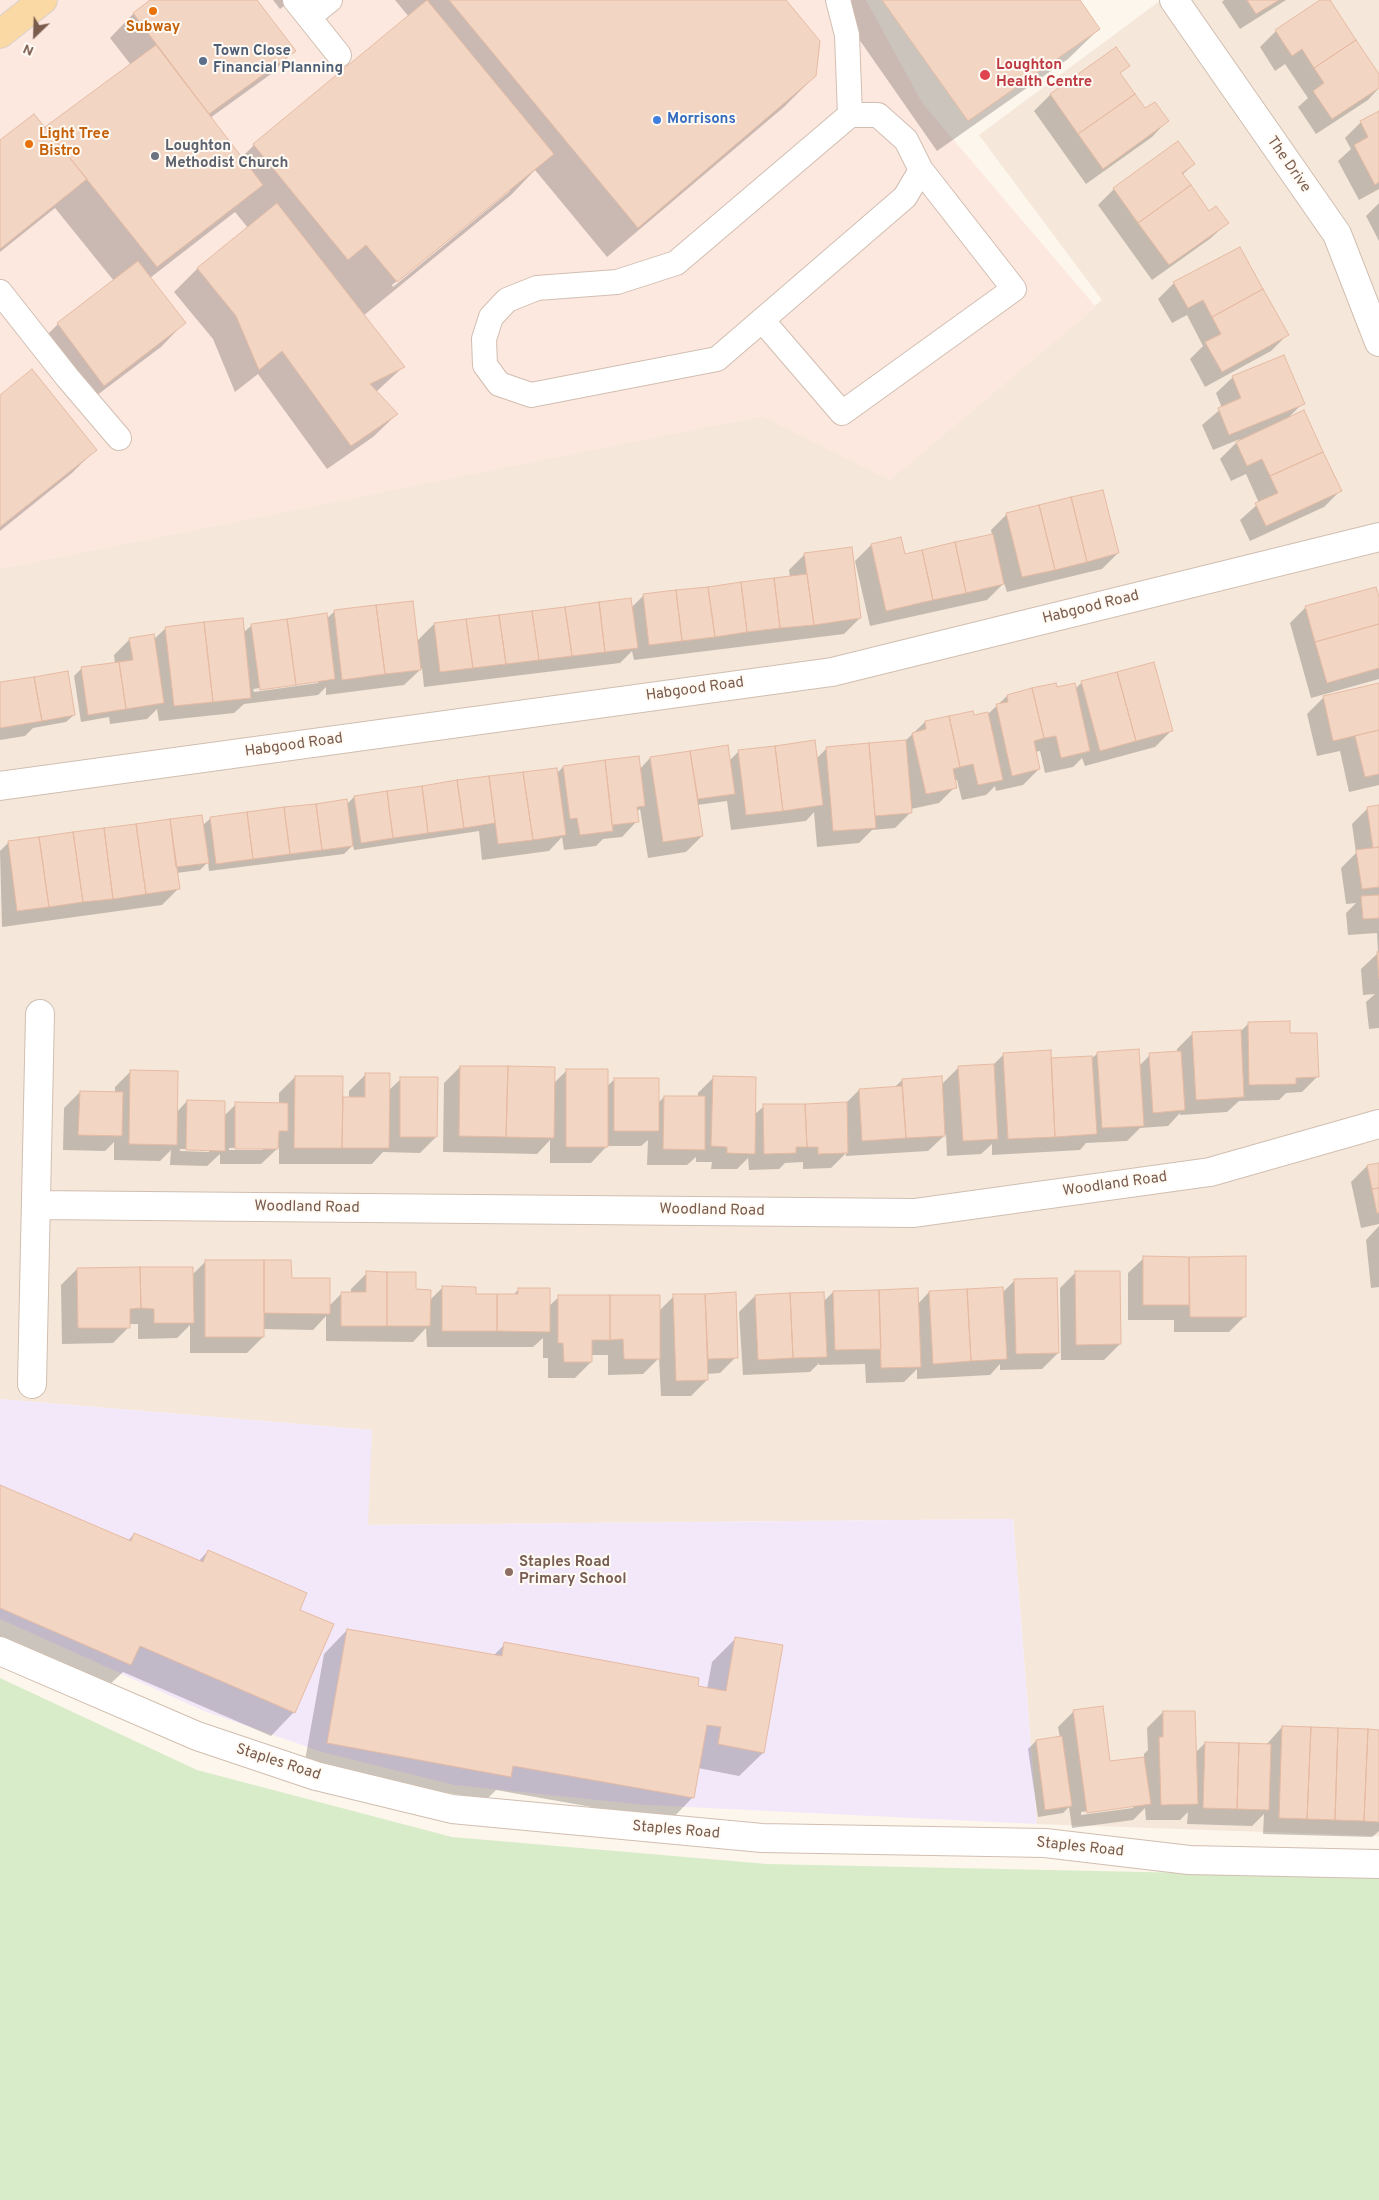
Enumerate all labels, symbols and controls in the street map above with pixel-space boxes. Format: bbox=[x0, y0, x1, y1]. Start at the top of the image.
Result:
marker: Subway bbox=[147, 5, 159, 17]
north arrow bbox=[10, 10, 60, 60]
place label: Subway bbox=[126, 19, 180, 37]
text: N bbox=[21, 39, 37, 59]
place label: Town Close Financial Planning bbox=[213, 43, 343, 78]
marker: Town Close Financial Planning bbox=[197, 55, 209, 67]
place label: Loughton Health Centre bbox=[996, 57, 1092, 92]
marker: Loughton Health Centre bbox=[978, 68, 992, 82]
place label: Morrisons bbox=[667, 111, 736, 129]
marker: Morrisons bbox=[651, 114, 663, 126]
place label: Light Tree Bistro bbox=[39, 126, 110, 161]
street label: The Drive bbox=[1262, 133, 1314, 197]
marker: Light Tree Bistro bbox=[23, 138, 35, 150]
place label: Loughton Methodist Church bbox=[165, 138, 288, 173]
marker: Loughton Methodist Church bbox=[149, 150, 161, 162]
street label: Habgood Road bbox=[1041, 587, 1141, 629]
street label: Habgood Road bbox=[645, 674, 745, 706]
street label: Habgood Road bbox=[244, 730, 344, 762]
street label: Woodland Road bbox=[1062, 1169, 1168, 1201]
street label: Woodland Road bbox=[254, 1198, 360, 1218]
street label: Woodland Road bbox=[659, 1201, 765, 1221]
place label: Staples Road Primary School bbox=[519, 1554, 627, 1589]
marker: Staples Road Primary School bbox=[503, 1566, 515, 1578]
street label: Staples Road bbox=[233, 1741, 323, 1785]
street label: Staples Road bbox=[631, 1818, 721, 1844]
street label: Staples Road bbox=[1035, 1834, 1125, 1862]

